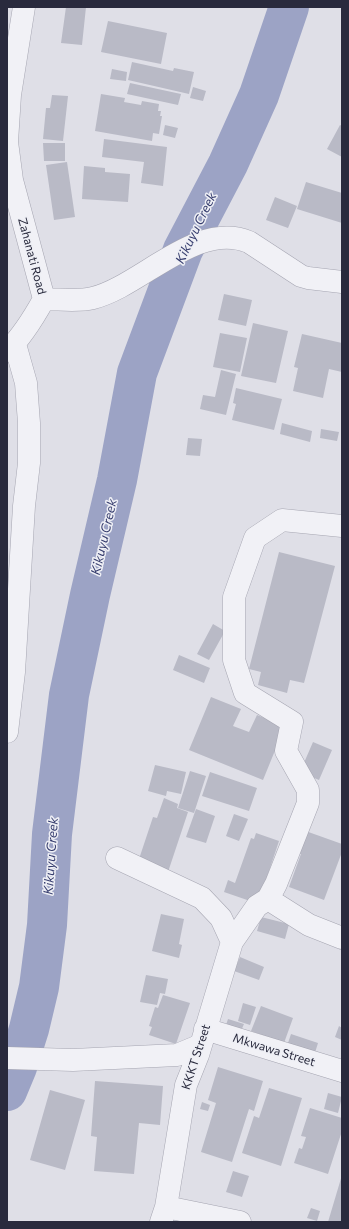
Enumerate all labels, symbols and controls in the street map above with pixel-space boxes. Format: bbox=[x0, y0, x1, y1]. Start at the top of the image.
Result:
water label: Kikuyu Creek bbox=[172, 190, 220, 266]
street label: Zahanati Road bbox=[15, 216, 49, 296]
water label: Kikuyu Creek bbox=[88, 497, 120, 577]
water label: Kikuyu Creek bbox=[41, 817, 61, 895]
street label: KKKT Street bbox=[179, 1022, 213, 1092]
street label: Mkwawa Street bbox=[231, 1031, 317, 1069]

